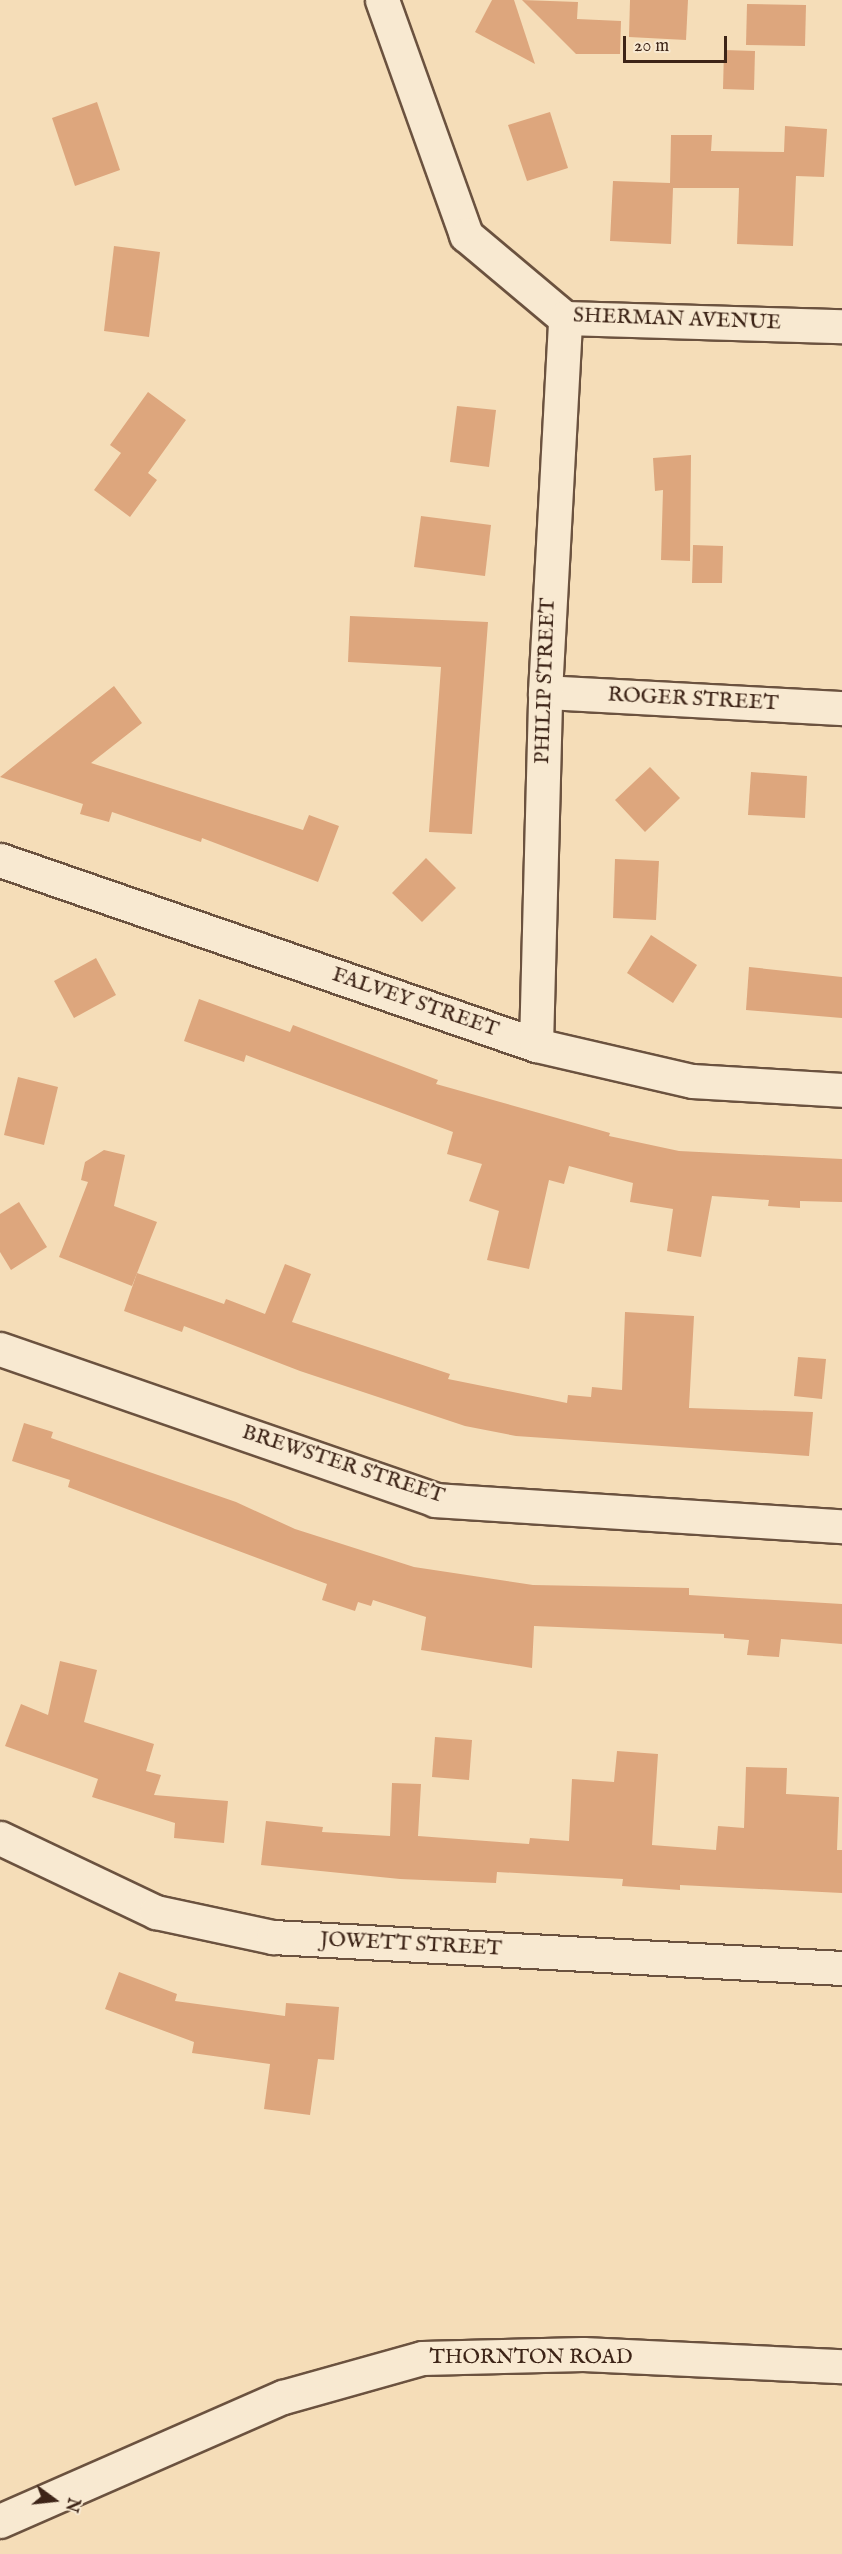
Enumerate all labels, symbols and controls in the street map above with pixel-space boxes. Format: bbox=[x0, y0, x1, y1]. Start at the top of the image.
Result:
scale bar bbox=[626, 24, 730, 62]
text: 20 m bbox=[634, 35, 669, 58]
street label: SHERMAN AVENUE bbox=[573, 304, 781, 336]
street label: PHILIP STREET bbox=[531, 598, 561, 764]
street label: ROGER STREET bbox=[607, 683, 779, 717]
street label: FALVEY STREET bbox=[328, 963, 502, 1043]
street label: BREWSTER STREET bbox=[239, 1420, 447, 1510]
street label: JOWETT STREET bbox=[320, 1928, 502, 1962]
street label: THORNTON ROAD bbox=[430, 2345, 632, 2371]
north arrow bbox=[24, 2470, 84, 2530]
text: N bbox=[60, 2495, 83, 2514]

